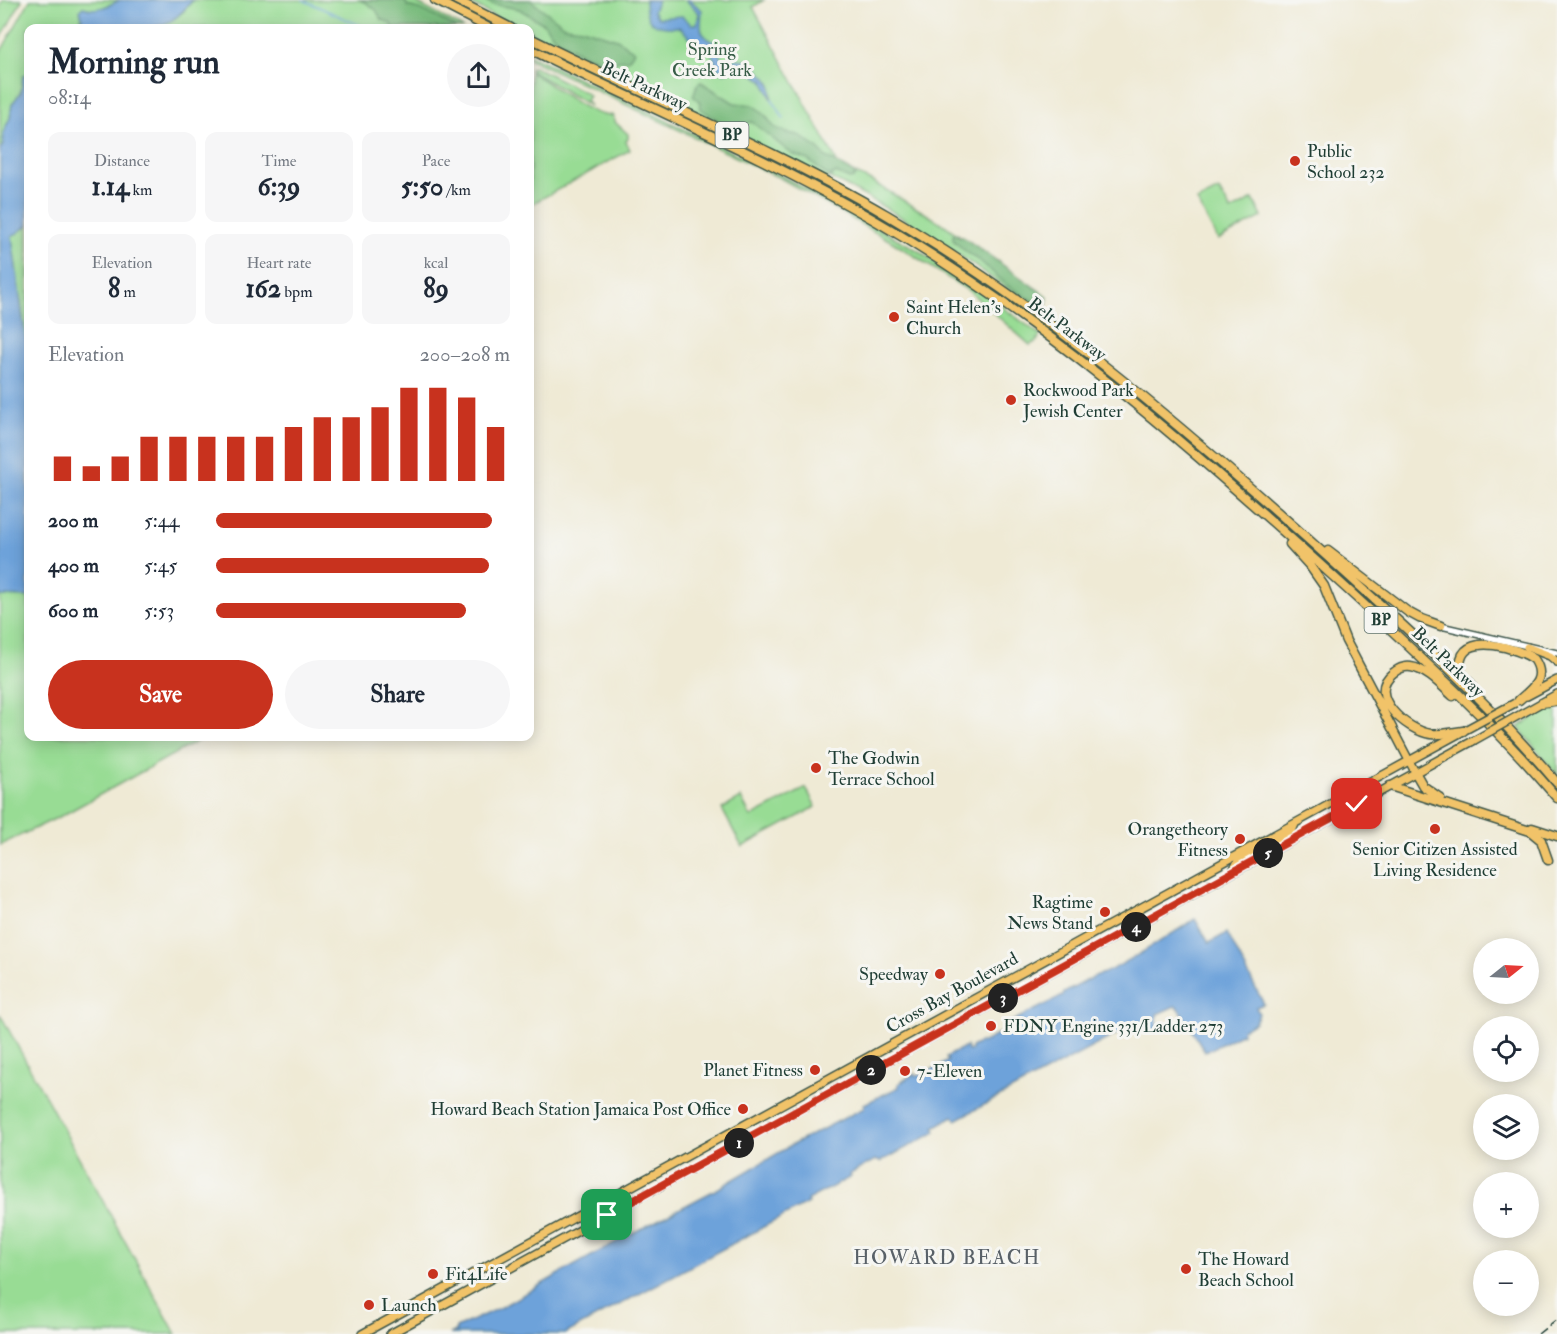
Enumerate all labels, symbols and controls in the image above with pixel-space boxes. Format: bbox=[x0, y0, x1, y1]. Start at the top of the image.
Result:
park label: Spring Creek Park bbox=[672, 38, 752, 82]
text: Morning run bbox=[48, 42, 220, 83]
button: share bbox=[447, 44, 510, 107]
street label: Belt Parkway bbox=[597, 56, 692, 116]
text: 08:14 bbox=[48, 85, 91, 110]
road number: BP bbox=[716, 122, 748, 148]
place label: Public School 232 bbox=[1307, 140, 1385, 184]
text: Distance bbox=[94, 151, 150, 171]
text: Time bbox=[262, 151, 296, 171]
text: Pace bbox=[422, 151, 450, 171]
marker: Public School 232 bbox=[1288, 154, 1302, 168]
text: 1.14 bbox=[91, 171, 129, 203]
text: 6:39 bbox=[258, 171, 300, 203]
text: 5:50 bbox=[401, 171, 443, 203]
text: km bbox=[129, 180, 153, 200]
text: /km bbox=[443, 180, 471, 200]
text: Elevation bbox=[92, 253, 152, 273]
text: Heart rate bbox=[246, 253, 312, 273]
text: kcal bbox=[424, 253, 448, 273]
text: 8 bbox=[108, 273, 120, 305]
text: 162 bbox=[245, 273, 281, 305]
text: 89 bbox=[423, 273, 449, 305]
text: m bbox=[120, 282, 136, 302]
text: bpm bbox=[281, 282, 313, 302]
street label: Belt Parkway bbox=[1023, 292, 1112, 367]
place label: Saint Helen's Church bbox=[906, 296, 1001, 340]
marker: Saint Helen's Church bbox=[887, 310, 901, 324]
text: Elevation bbox=[48, 342, 124, 367]
text: 200–208 m bbox=[420, 342, 510, 367]
place label: Rockwood Park Jewish Center bbox=[1022, 379, 1134, 423]
marker: Rockwood Park Jewish Center bbox=[1004, 393, 1018, 407]
text: 200 m bbox=[48, 508, 98, 533]
text: 5:44 bbox=[144, 508, 179, 533]
text: 400 m bbox=[48, 553, 99, 578]
text: 5:45 bbox=[144, 553, 177, 578]
text: 600 m bbox=[48, 598, 98, 623]
text: 5:53 bbox=[144, 598, 174, 623]
road number: BP bbox=[1364, 607, 1398, 633]
street label: Belt Parkway bbox=[1407, 622, 1490, 703]
button: Save bbox=[48, 660, 273, 729]
button: Share bbox=[285, 660, 510, 729]
place label: The Godwin Terrace School bbox=[828, 747, 935, 791]
marker: The Godwin Terrace School bbox=[809, 761, 823, 775]
pin bbox=[1331, 778, 1382, 829]
icon: check bbox=[1340, 787, 1373, 820]
place label: Orangetheory Fitness bbox=[1127, 818, 1229, 862]
marker: Senior Citizen Assisted Living Residence bbox=[1428, 822, 1442, 836]
marker: Orangetheory Fitness bbox=[1233, 832, 1247, 846]
pin: 5 bbox=[1253, 838, 1283, 868]
place label: Senior Citizen Assisted Living Residence bbox=[1352, 838, 1518, 882]
text: 5 bbox=[1264, 843, 1272, 863]
place label: Ragtime News Stand bbox=[1007, 891, 1093, 935]
marker: Ragtime News Stand bbox=[1098, 905, 1112, 919]
pin: 4 bbox=[1121, 912, 1151, 942]
text: 4 bbox=[1132, 917, 1140, 937]
north arrow bbox=[1473, 938, 1539, 1004]
map controls bbox=[1473, 938, 1539, 1316]
street label: Cross Bay Boulevard bbox=[882, 947, 1022, 1039]
place label: Speedway bbox=[859, 963, 929, 986]
marker: Speedway bbox=[933, 967, 947, 981]
pin: 3 bbox=[988, 983, 1018, 1013]
text: 3 bbox=[1000, 988, 1006, 1008]
place label: FDNY Engine 331/Ladder 273 bbox=[1003, 1015, 1223, 1038]
button: locate bbox=[1473, 1016, 1539, 1082]
marker: FDNY Engine 331/Ladder 273 bbox=[984, 1019, 998, 1033]
pin: 2 bbox=[856, 1055, 886, 1085]
place label: Planet Fitness bbox=[703, 1059, 803, 1082]
text: 2 bbox=[867, 1060, 875, 1080]
place label: 7-Eleven bbox=[917, 1060, 982, 1083]
marker: Planet Fitness bbox=[808, 1063, 822, 1077]
marker: 7-Eleven bbox=[898, 1064, 912, 1078]
button: layers bbox=[1473, 1094, 1539, 1160]
place label: Howard Beach Station Jamaica Post Office bbox=[430, 1098, 731, 1121]
marker: Howard Beach Station Jamaica Post Office bbox=[736, 1102, 750, 1116]
pin: 1 bbox=[724, 1128, 754, 1158]
text: 1 bbox=[736, 1133, 742, 1153]
button: + bbox=[1473, 1172, 1539, 1238]
pin bbox=[581, 1189, 632, 1240]
icon: arrive bbox=[590, 1198, 623, 1231]
district label: HOWARD BEACH bbox=[853, 1245, 1041, 1270]
place label: The Howard Beach School bbox=[1198, 1248, 1294, 1292]
button: − bbox=[1473, 1250, 1539, 1316]
marker: The Howard Beach School bbox=[1179, 1262, 1193, 1276]
place label: Fit4Life bbox=[445, 1263, 508, 1286]
marker: Fit4Life bbox=[426, 1267, 440, 1281]
place label: Launch bbox=[381, 1294, 437, 1317]
marker: Launch bbox=[362, 1298, 376, 1312]

